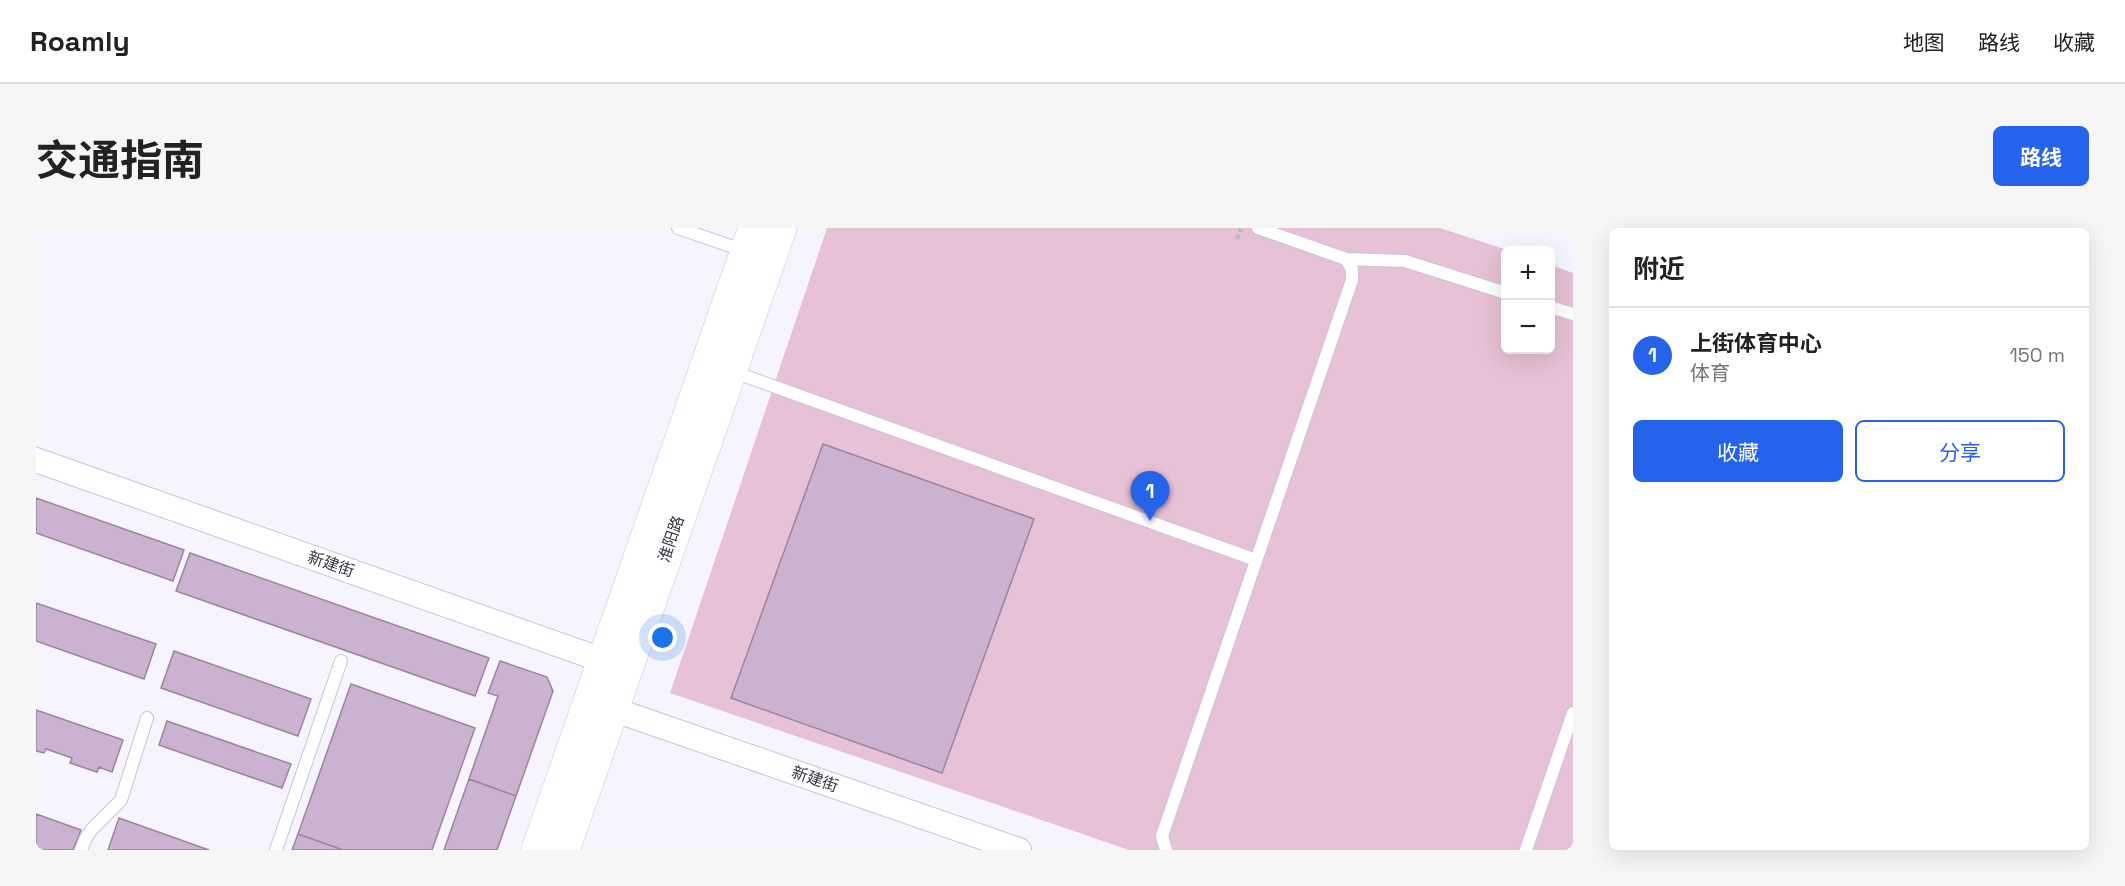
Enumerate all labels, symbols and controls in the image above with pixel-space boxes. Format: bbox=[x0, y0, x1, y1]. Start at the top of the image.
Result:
text: Roamly bbox=[30, 23, 130, 59]
text: 地图 bbox=[1903, 29, 1945, 56]
text: 路线 bbox=[1978, 29, 2020, 56]
text: 收藏 bbox=[2053, 29, 2095, 56]
button: 路线 bbox=[1993, 126, 2089, 186]
text: 交通指南 bbox=[36, 134, 204, 187]
map controls bbox=[1501, 246, 1555, 354]
button: + bbox=[1501, 246, 1555, 300]
text: 附近 bbox=[1633, 252, 1685, 286]
button: − bbox=[1501, 300, 1555, 354]
text: 上街体育中心 bbox=[1690, 329, 1822, 357]
text: 1 bbox=[1648, 342, 1657, 368]
text: 150 m bbox=[2010, 342, 2065, 368]
text: 体育 bbox=[1690, 360, 1730, 386]
button: 收藏 bbox=[1633, 420, 1843, 482]
button: 分享 bbox=[1855, 420, 2065, 482]
pin: 1 bbox=[1130, 472, 1170, 521]
street label: 淮阳路 bbox=[653, 513, 689, 565]
street label: 新建街 bbox=[305, 546, 357, 582]
your location bbox=[648, 623, 677, 652]
street label: 新建街 bbox=[789, 761, 841, 797]

